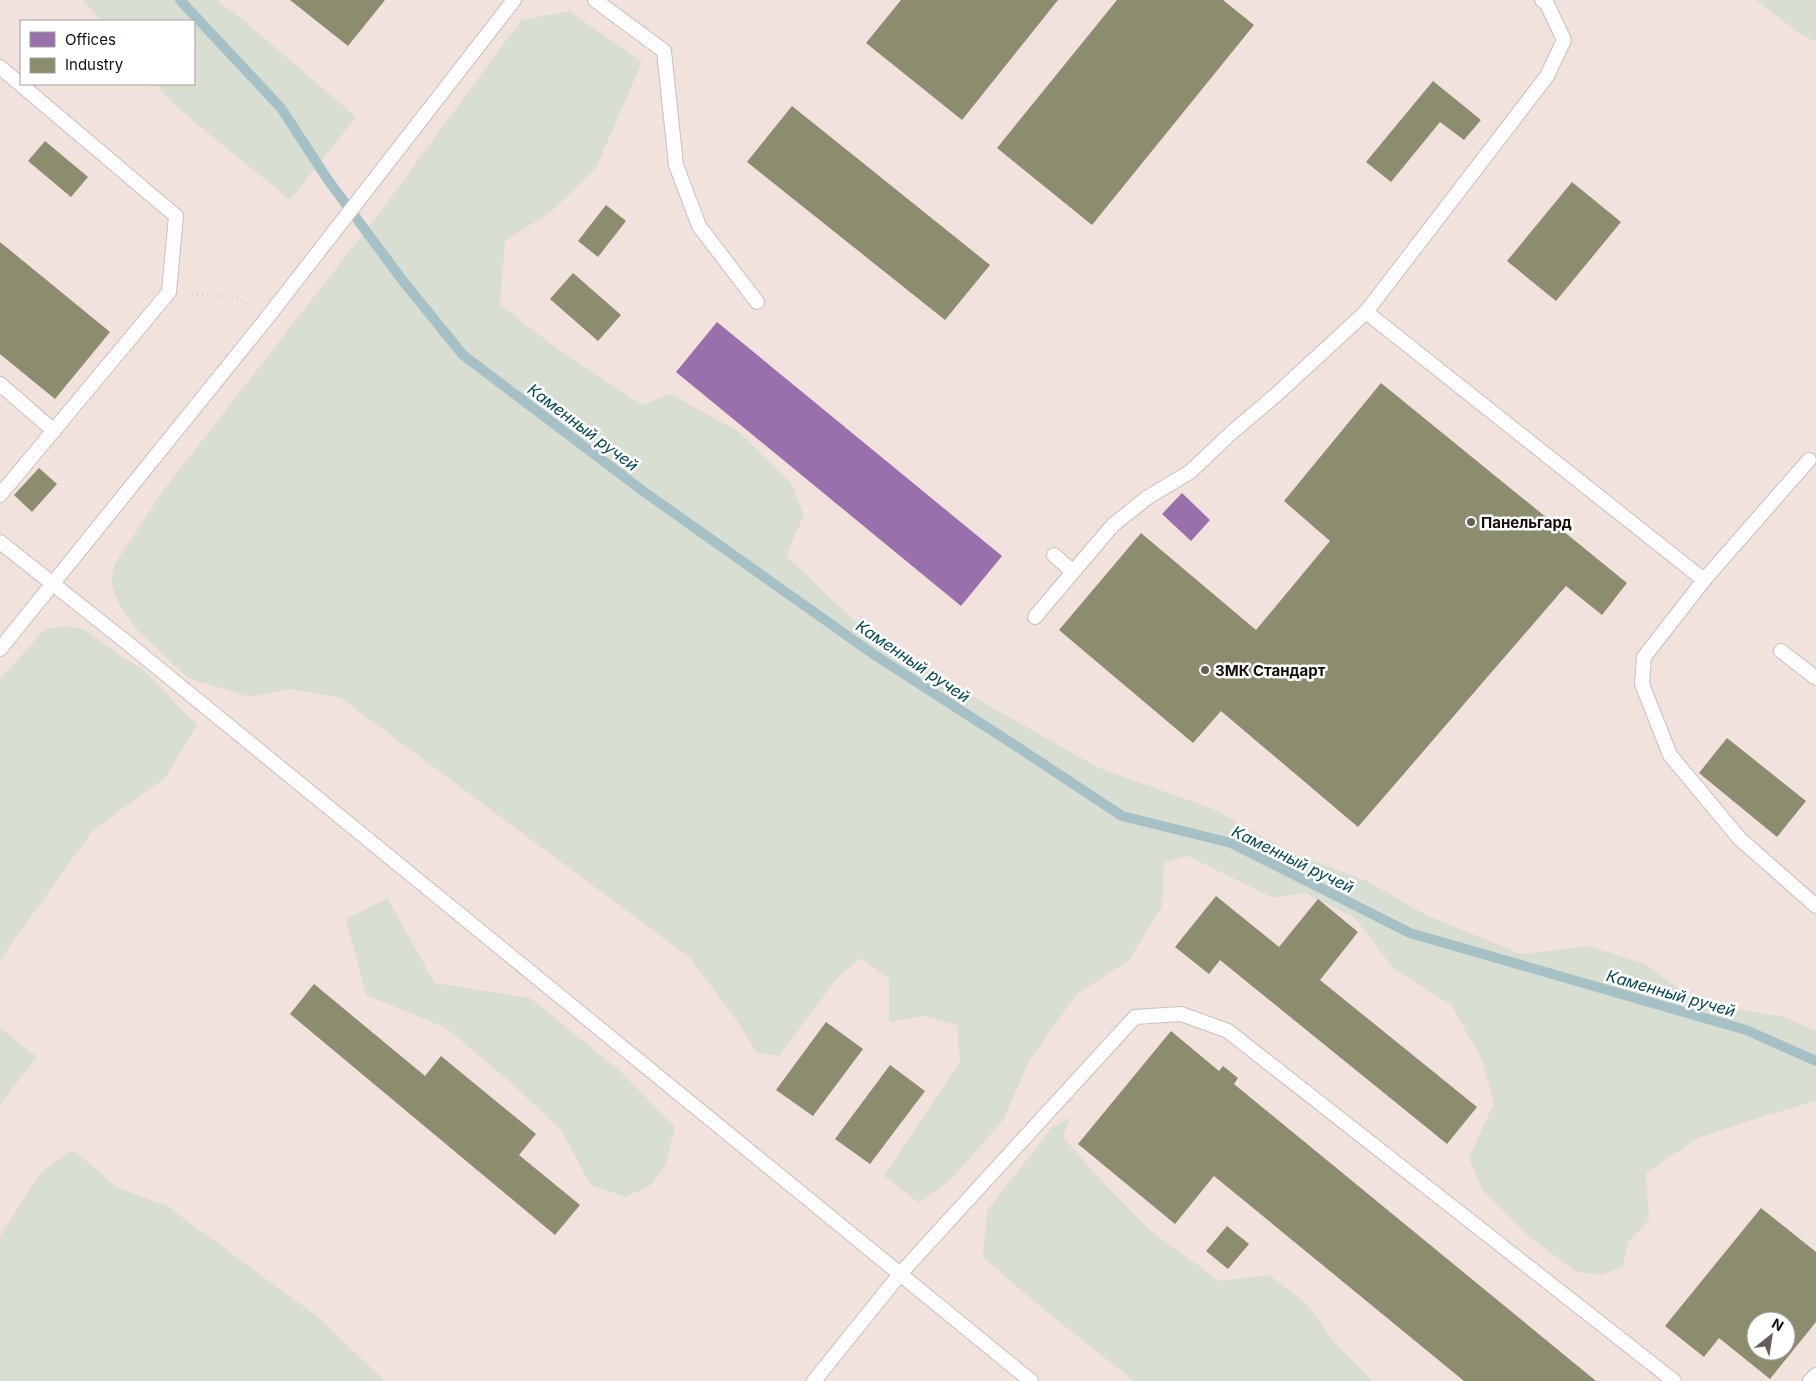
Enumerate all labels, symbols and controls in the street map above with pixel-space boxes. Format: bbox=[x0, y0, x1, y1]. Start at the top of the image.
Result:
legend bbox=[20, 20, 195, 85]
text: Offices bbox=[65, 30, 116, 49]
text: Industry bbox=[65, 55, 124, 74]
water label: Каменный ручей bbox=[524, 379, 642, 475]
place label: Панельгард bbox=[1481, 513, 1572, 532]
marker: Панельгард bbox=[1465, 516, 1477, 528]
water label: Каменный ручей bbox=[852, 615, 974, 707]
place label: ЗМК Стандарт bbox=[1215, 661, 1326, 680]
marker: ЗМК Стандарт bbox=[1199, 664, 1211, 676]
water label: Каменный ручей bbox=[1229, 821, 1357, 897]
water label: Каменный ручей bbox=[1604, 965, 1738, 1021]
north arrow bbox=[1746, 1311, 1796, 1361]
text: N bbox=[1769, 1314, 1787, 1334]

